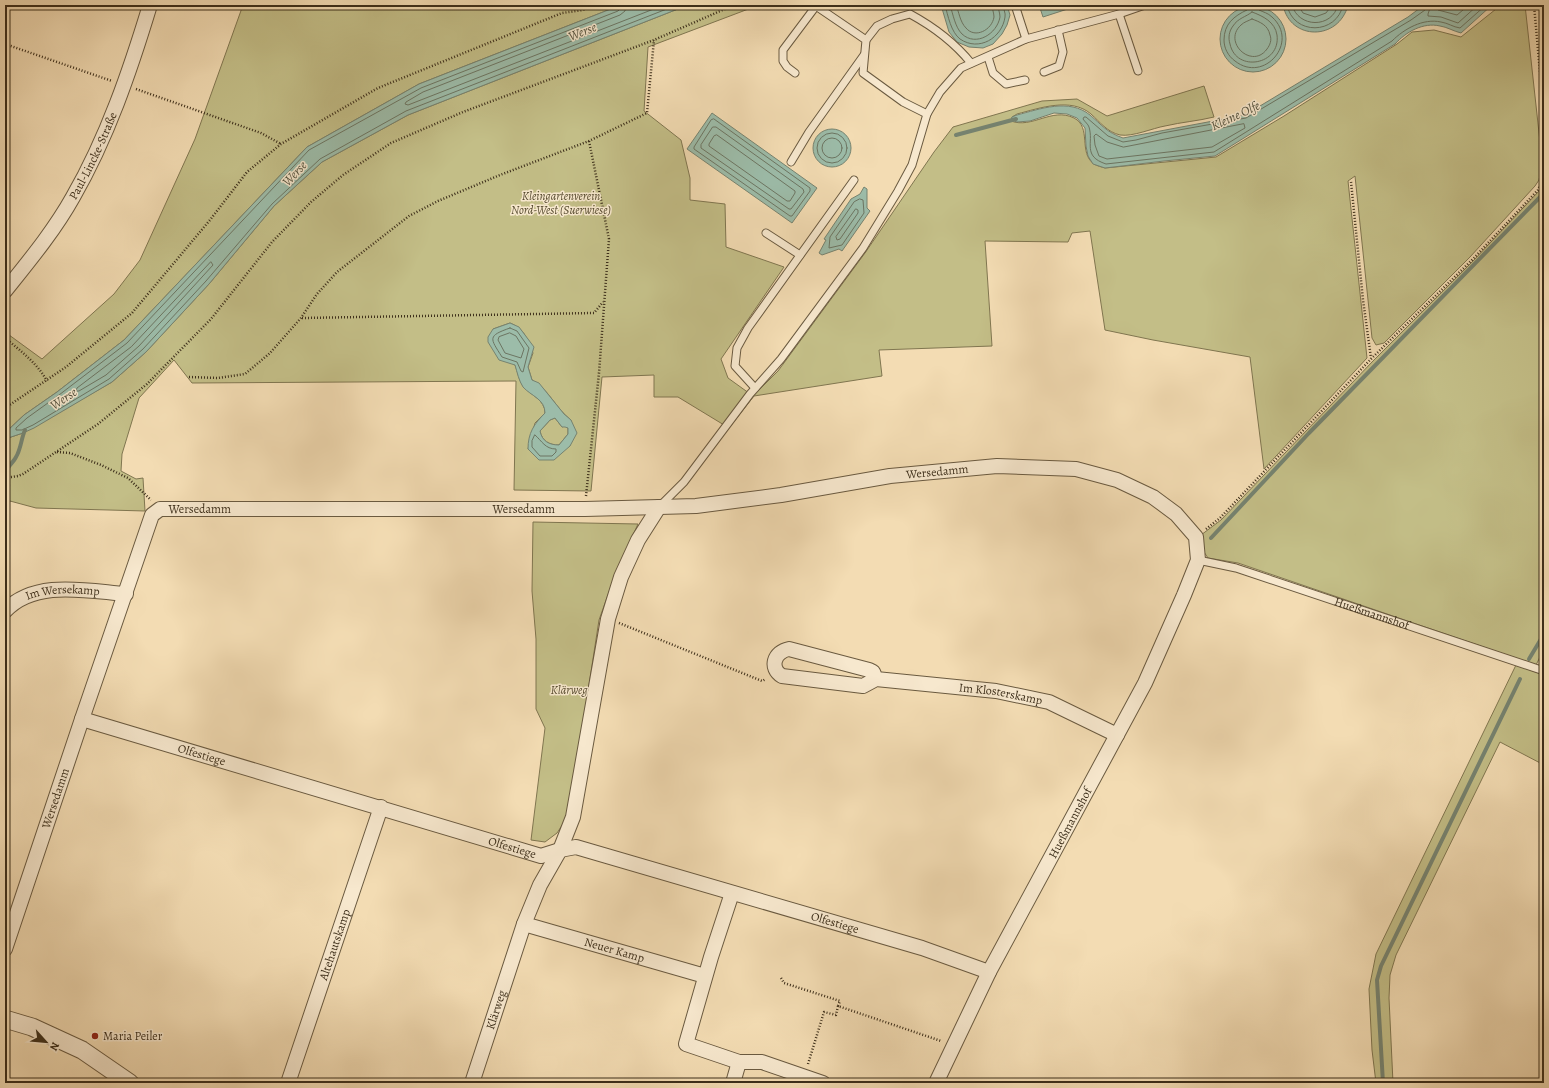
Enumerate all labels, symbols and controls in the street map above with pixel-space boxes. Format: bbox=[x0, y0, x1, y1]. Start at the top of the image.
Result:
water label: Werse bbox=[566, 18, 599, 45]
water label: Kleine Olfe bbox=[1208, 97, 1263, 134]
street label: Paul-Lincke-Straße bbox=[65, 110, 121, 203]
water label: Werse bbox=[278, 157, 311, 190]
park label: Kleingartenverein Nord-West (Suerwiese) bbox=[511, 188, 611, 218]
water label: Werse bbox=[47, 383, 80, 414]
street label: Wersedamm bbox=[904, 461, 969, 483]
street label: Wersedamm bbox=[168, 501, 231, 517]
street label: Wersedamm bbox=[492, 501, 555, 517]
street label: Im Wersekamp bbox=[23, 581, 101, 604]
street label: Hueßmannshof bbox=[1332, 593, 1413, 634]
street label: Im Klosterskamp bbox=[958, 679, 1044, 708]
park label: Klärweg bbox=[550, 682, 588, 698]
street label: Olfestiege bbox=[176, 740, 228, 769]
street label: Wersedamm bbox=[38, 766, 73, 831]
street label: Hueßmannshof bbox=[1045, 783, 1096, 861]
street label: Olfestiege bbox=[486, 833, 538, 862]
street label: Altehautskamp bbox=[315, 907, 354, 983]
street label: Olfestiege bbox=[809, 908, 861, 937]
street label: Neuer Kamp bbox=[582, 934, 646, 966]
street label: Klärweg bbox=[482, 988, 510, 1032]
north arrow bbox=[26, 1022, 66, 1062]
place label: Maria Peiler bbox=[103, 1028, 163, 1044]
marker: Maria Peiler bbox=[90, 1031, 100, 1041]
text: N bbox=[46, 1039, 63, 1053]

